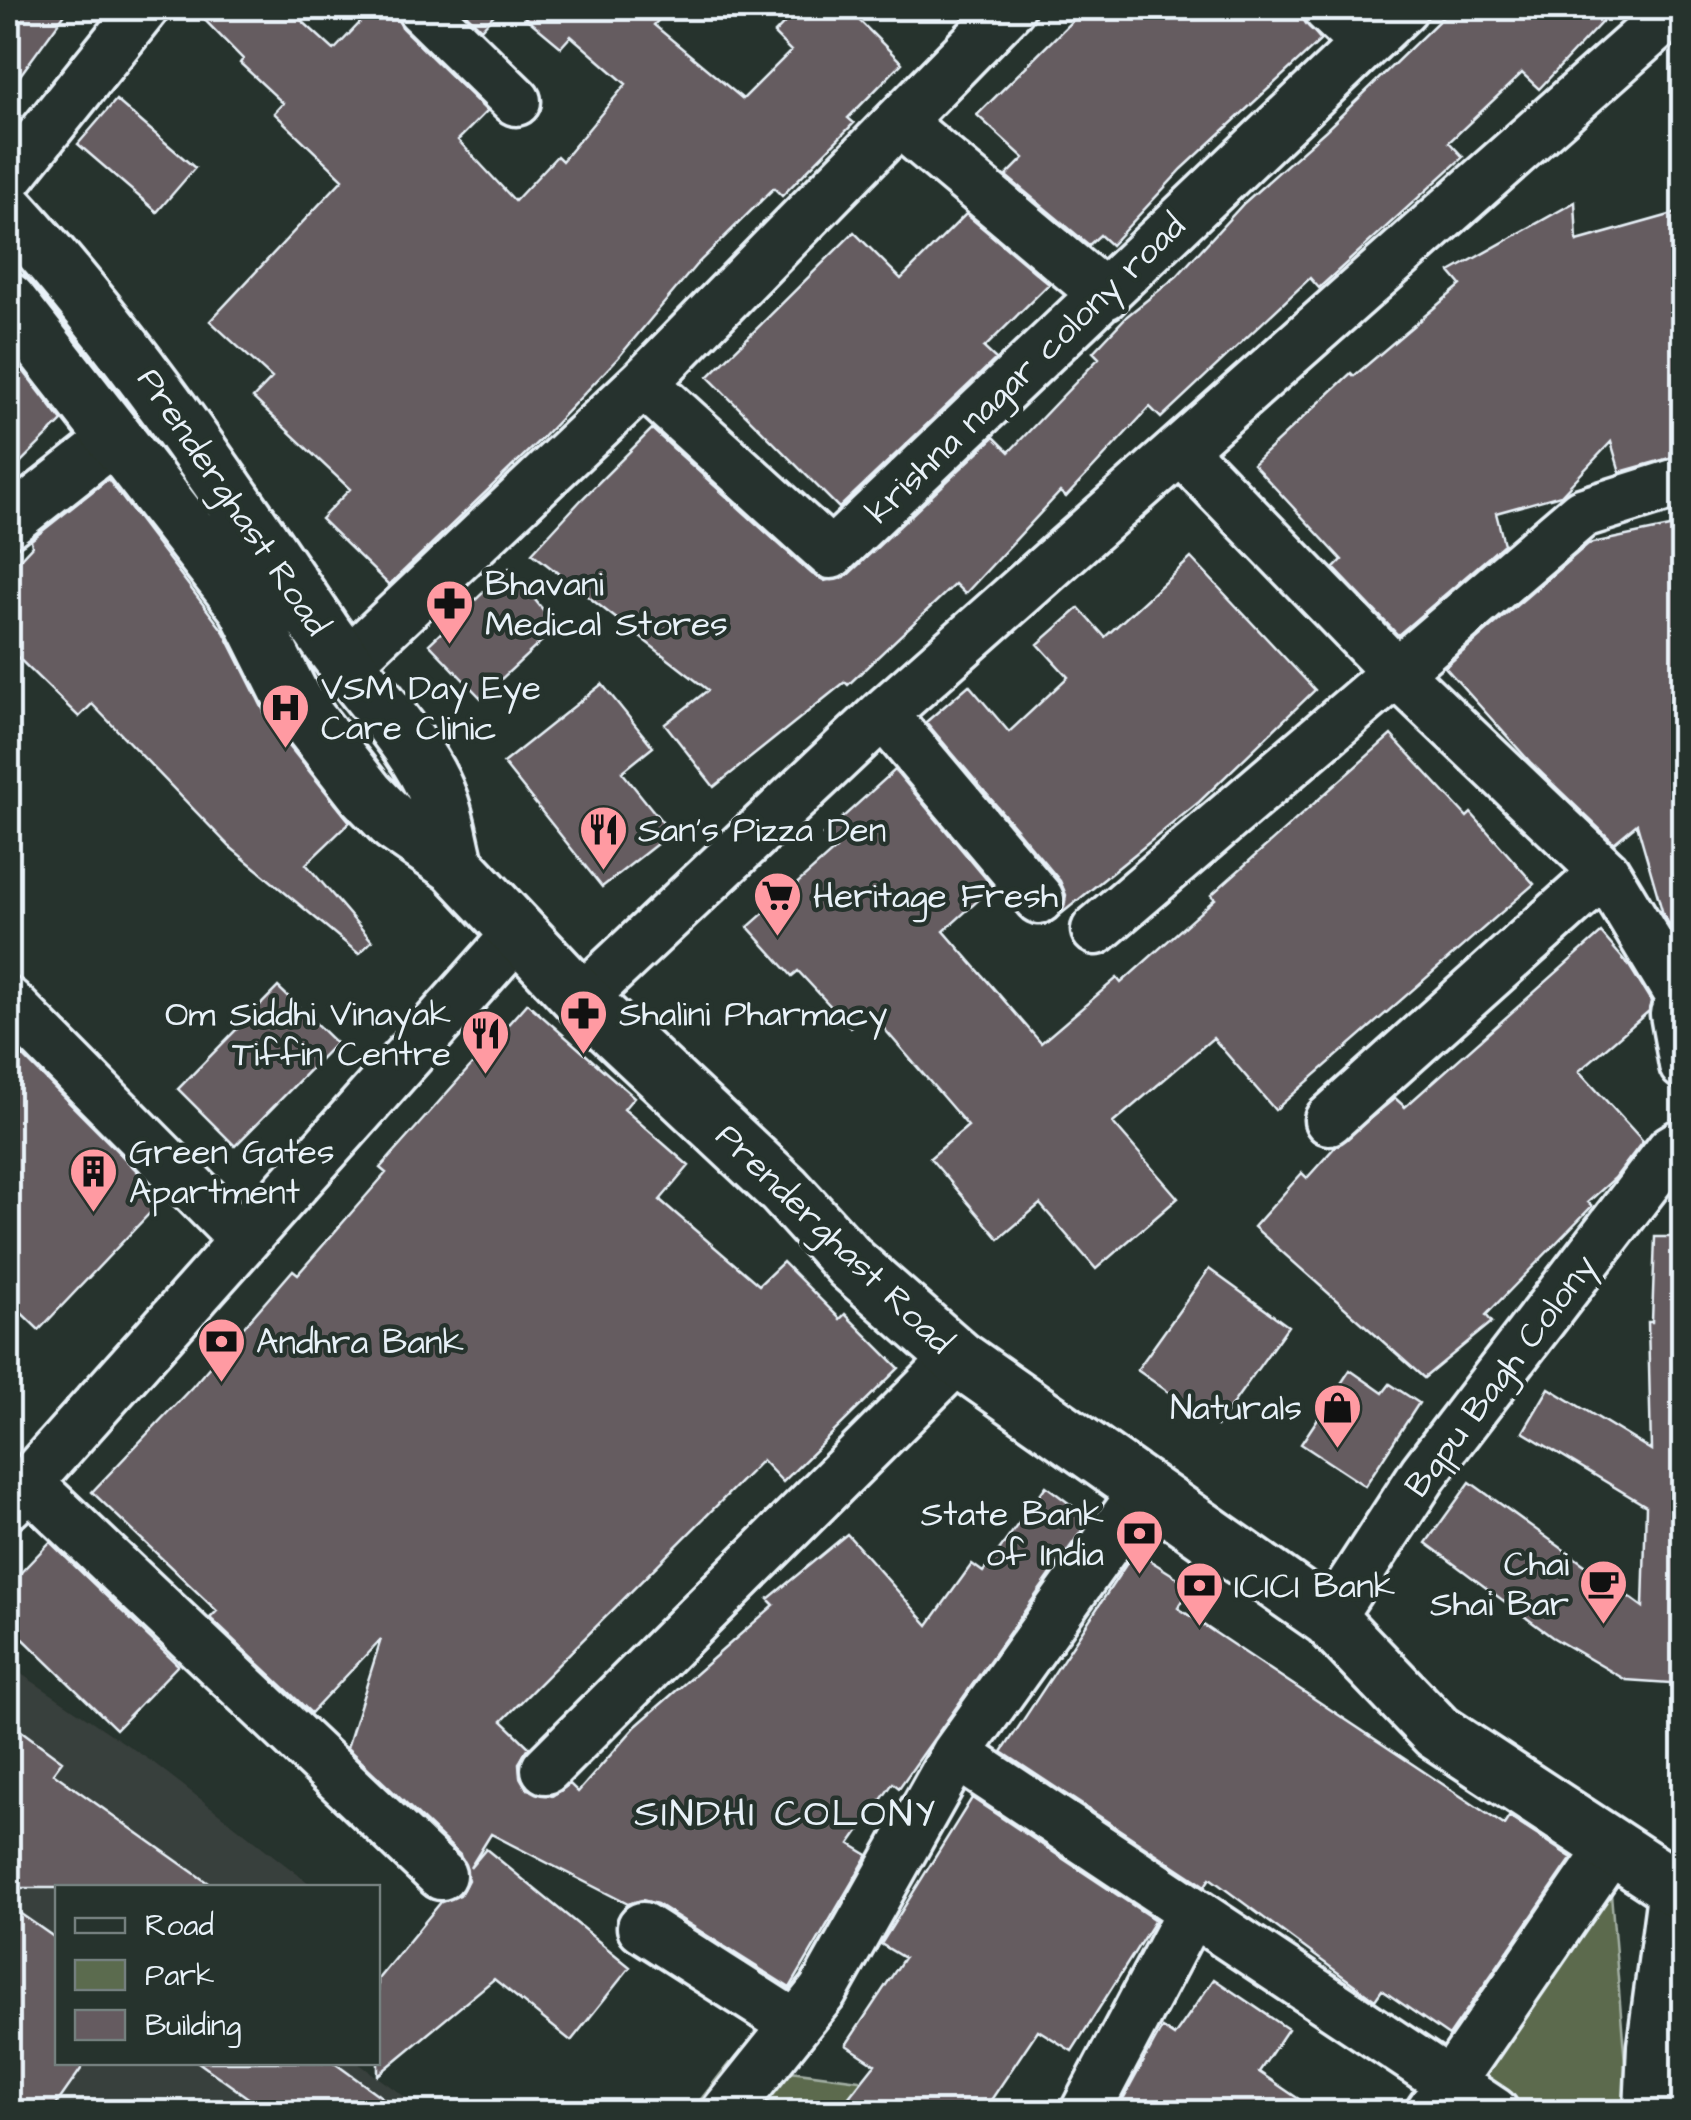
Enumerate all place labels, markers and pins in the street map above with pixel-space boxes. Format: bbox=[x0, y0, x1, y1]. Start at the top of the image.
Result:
place label: Bhavani Medical Stores bbox=[485, 560, 728, 649]
pharmacy icon: Bhavani Medical Stores bbox=[424, 578, 476, 646]
place label: VSM Day Eye Care Clinic bbox=[321, 664, 541, 753]
hospital icon: VSM Day Eye Care Clinic bbox=[260, 682, 312, 750]
restaurant icon: San's Pizza Den bbox=[577, 804, 629, 872]
place label: San's Pizza Den bbox=[638, 806, 886, 855]
supermarket icon: Heritage Fresh bbox=[752, 870, 804, 938]
place label: Heritage Fresh bbox=[813, 872, 1058, 923]
pharmacy icon: Shalini Pharmacy bbox=[558, 988, 610, 1056]
place label: Om Siddhi Vinayak Tiffin Centre bbox=[165, 990, 451, 1079]
place label: Shalini Pharmacy bbox=[619, 990, 887, 1040]
restaurant icon: Om Siddhi Vinayak Tiffin Centre bbox=[460, 1008, 512, 1076]
place label: Green Gates Apartment bbox=[129, 1128, 335, 1217]
building icon: Green Gates Apartment bbox=[68, 1146, 120, 1214]
bank icon: Andhra Bank bbox=[195, 1316, 247, 1384]
place label: Andhra Bank bbox=[256, 1318, 464, 1367]
shop icon: Naturals bbox=[1311, 1382, 1363, 1450]
place label: Naturals bbox=[1170, 1384, 1302, 1433]
place label: State Bank of India bbox=[921, 1490, 1104, 1579]
bank icon: State Bank of India bbox=[1113, 1508, 1165, 1576]
place label: Chai Shai Bar bbox=[1430, 1540, 1569, 1629]
cafe icon: Chai Shai Bar bbox=[1578, 1558, 1630, 1626]
bank icon: ICICI Bank bbox=[1173, 1560, 1225, 1628]
place label: ICICI Bank bbox=[1234, 1562, 1395, 1611]

